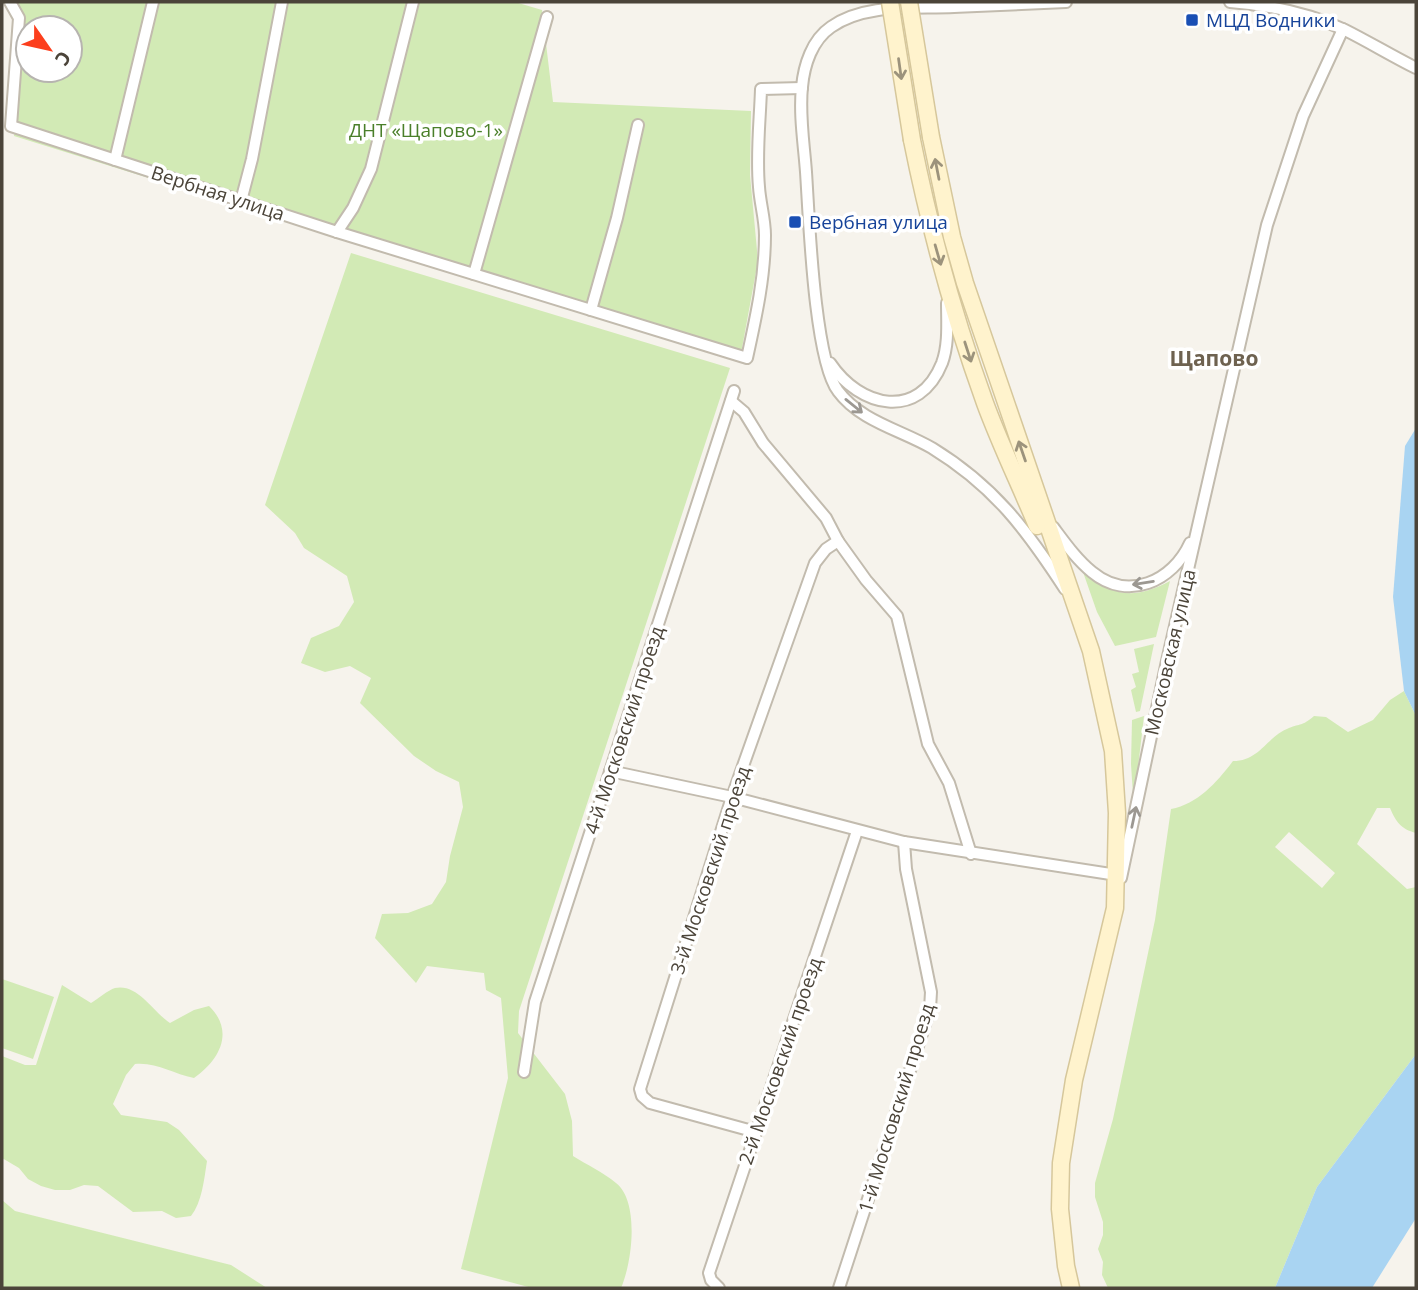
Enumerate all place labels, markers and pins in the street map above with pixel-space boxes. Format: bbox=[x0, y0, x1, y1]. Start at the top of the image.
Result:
place label: МЦД Водники bbox=[1206, 7, 1336, 33]
marker: МЦД Водники bbox=[1184, 12, 1200, 28]
place label: Вербная улица bbox=[809, 209, 948, 235]
marker: Вербная улица bbox=[787, 214, 803, 230]

